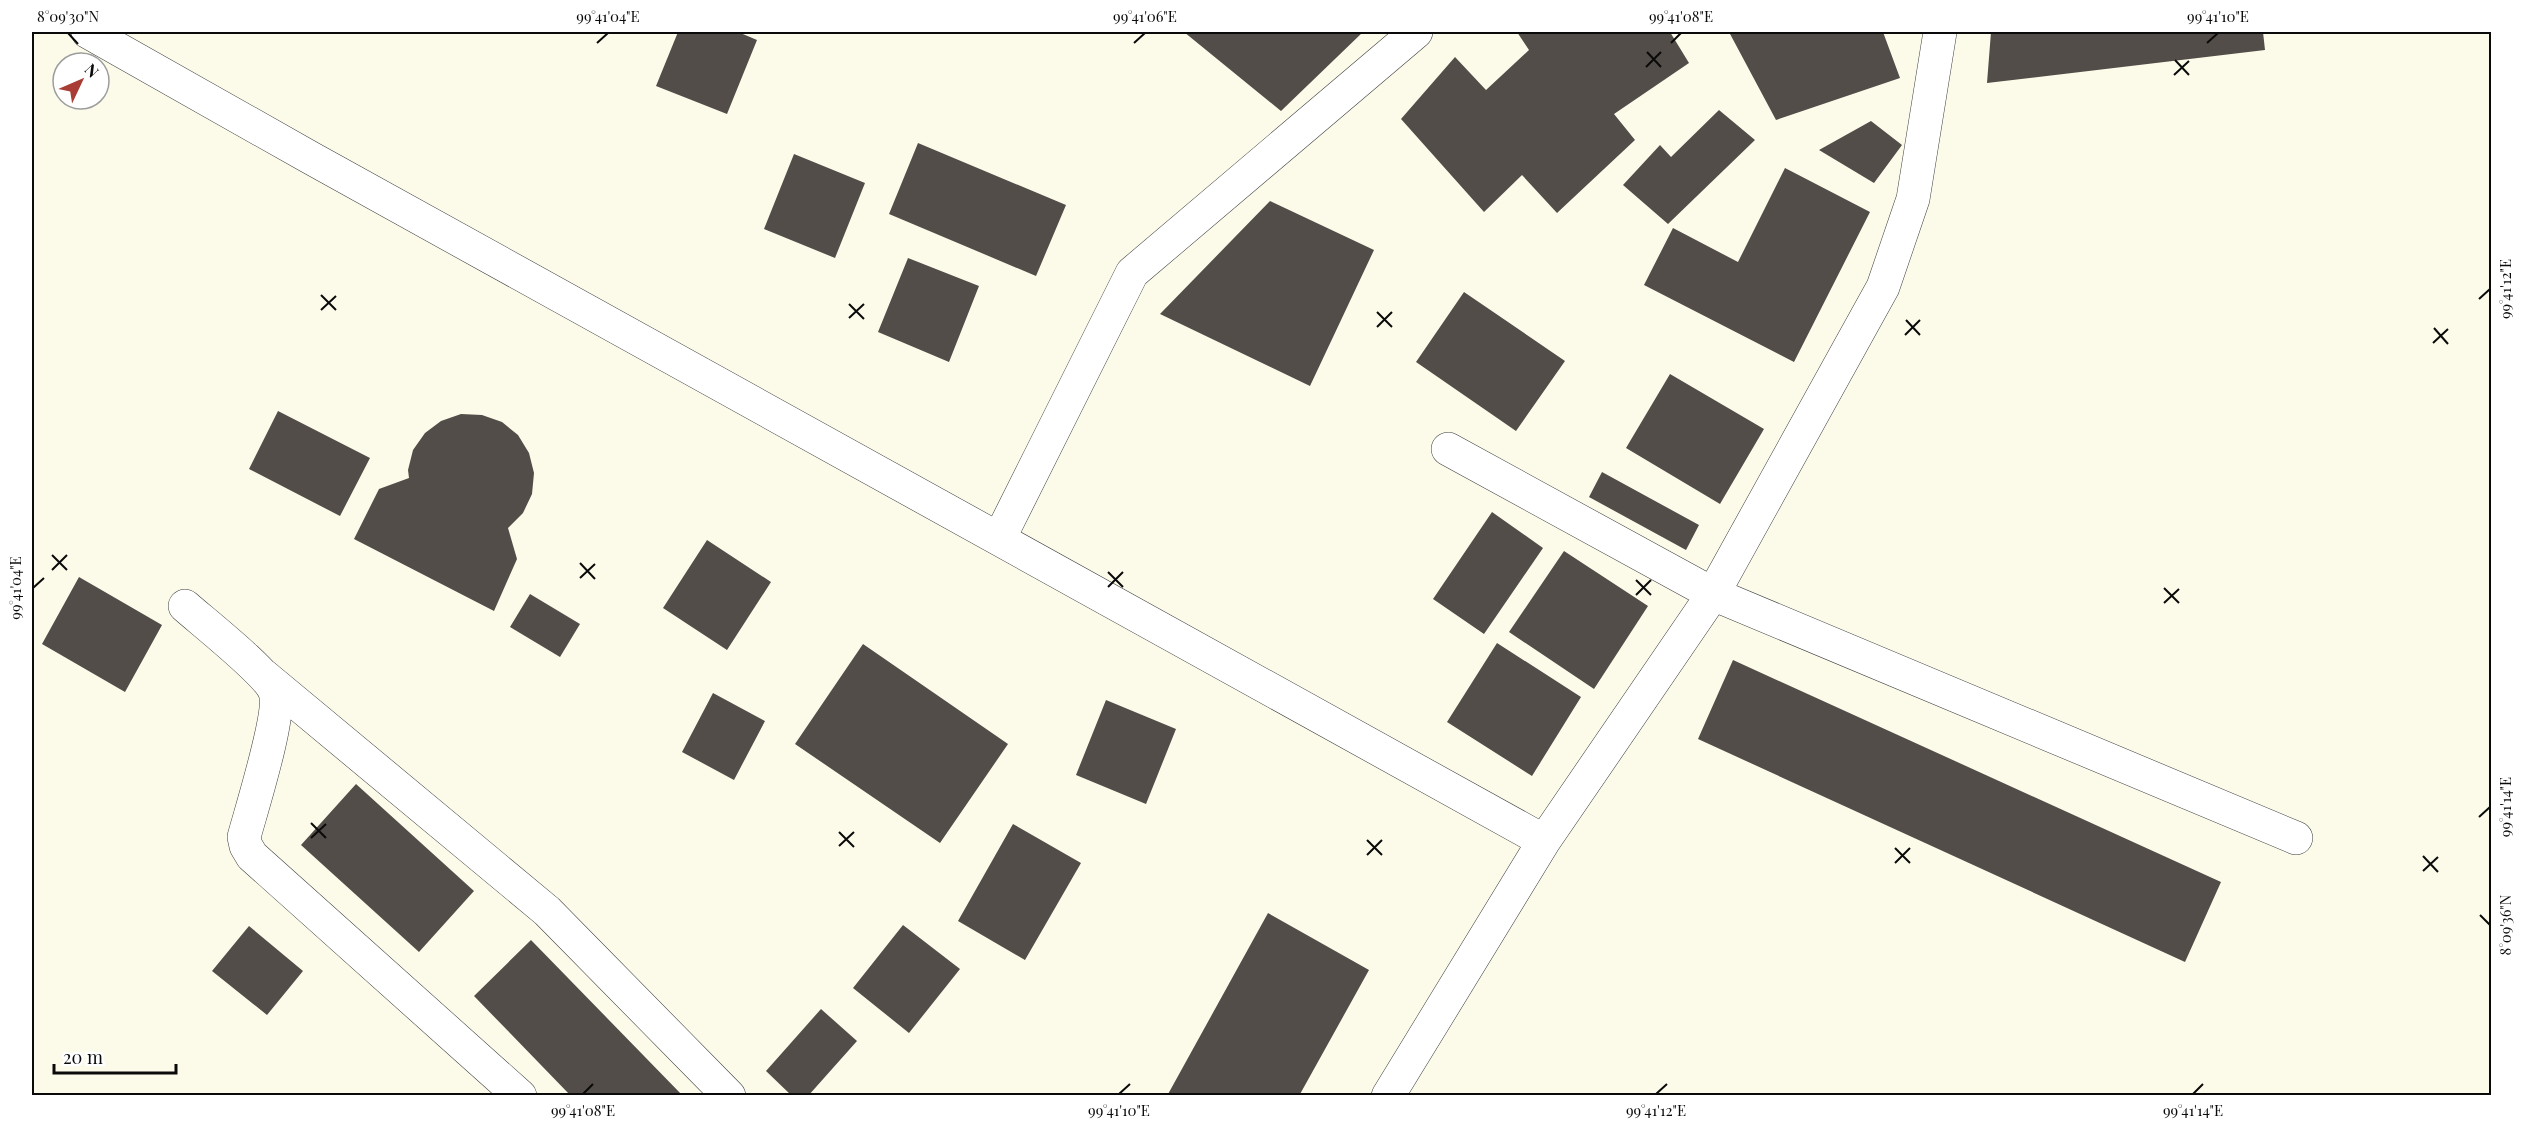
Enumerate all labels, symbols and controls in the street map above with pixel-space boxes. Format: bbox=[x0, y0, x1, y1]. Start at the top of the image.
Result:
text: 8°09'30"N bbox=[37, 6, 99, 26]
text: 99°41'04"E bbox=[576, 6, 640, 26]
text: 99°41'06"E bbox=[1113, 6, 1177, 26]
text: 99°41'08"E bbox=[1649, 6, 1713, 26]
text: 99°41'10"E bbox=[2187, 6, 2249, 26]
north arrow bbox=[51, 51, 111, 111]
text: N bbox=[81, 59, 104, 82]
text: 99°41'12"E bbox=[2495, 259, 2515, 319]
text: 99°41'04"E bbox=[5, 556, 25, 620]
text: 99°41'14"E bbox=[2495, 777, 2515, 837]
text: 8°09'36"N bbox=[2495, 894, 2515, 955]
scale bar bbox=[54, 1037, 176, 1075]
text: 20 m bbox=[63, 1045, 103, 1069]
text: 99°41'08"E bbox=[551, 1100, 615, 1120]
text: 99°41'10"E bbox=[1088, 1100, 1150, 1120]
text: 99°41'12"E bbox=[1626, 1100, 1686, 1120]
text: 99°41'14"E bbox=[2163, 1100, 2223, 1120]

